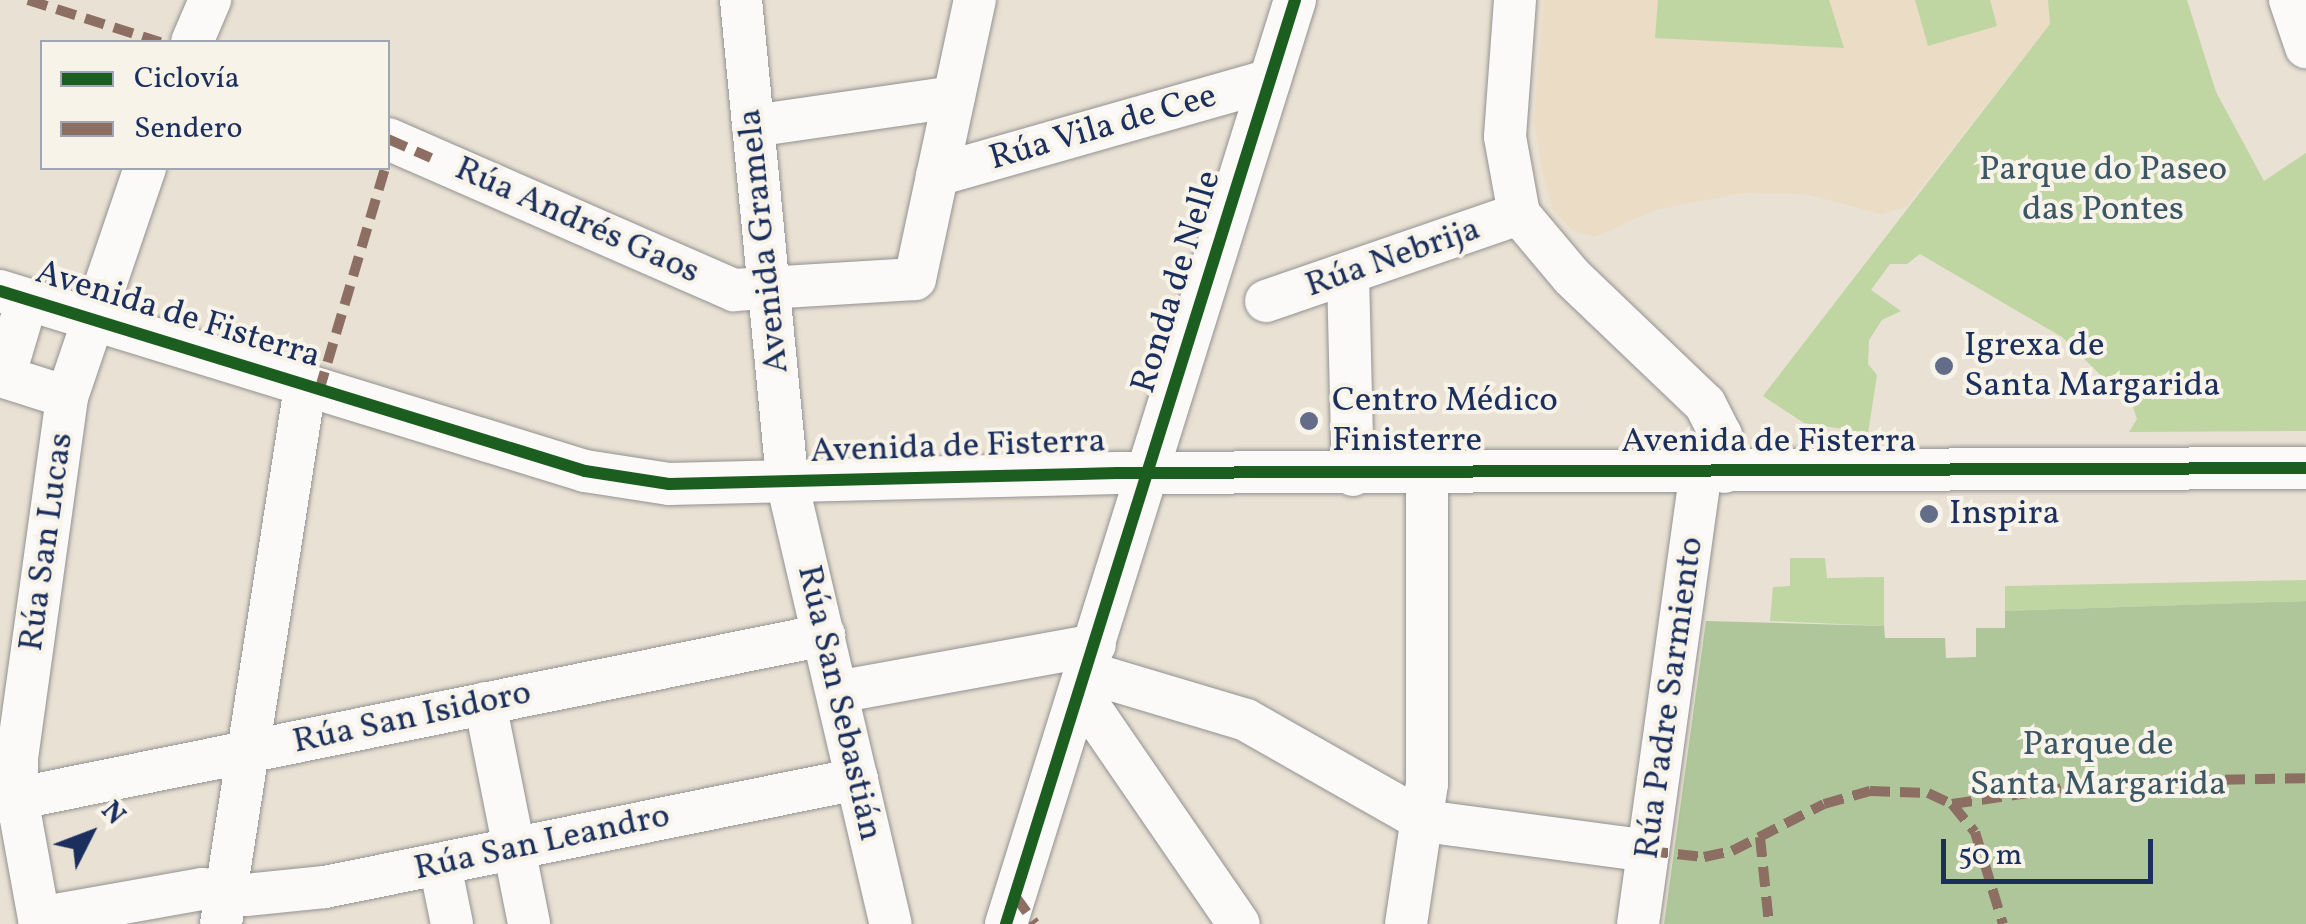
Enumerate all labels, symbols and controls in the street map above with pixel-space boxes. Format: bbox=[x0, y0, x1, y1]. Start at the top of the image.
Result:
legend bbox=[40, 40, 390, 170]
text: Ciclovía bbox=[134, 58, 240, 100]
street label: Rúa Vila de Cee bbox=[984, 75, 1222, 181]
street label: Avenida Gramela bbox=[729, 107, 799, 375]
text: Sendero bbox=[134, 108, 242, 150]
street label: Rúa Andrés Gaos bbox=[448, 148, 706, 294]
park label: Parque do Paseo das Pontes bbox=[1979, 149, 2227, 231]
street label: Ronda de Nelle bbox=[1123, 166, 1231, 398]
street label: Rúa Nebrija bbox=[1300, 209, 1486, 307]
street label: Avenida de Fisterra bbox=[31, 252, 325, 378]
place label: Igrexa de Santa Margarida bbox=[1964, 325, 2221, 407]
marker: Igrexa de Santa Margarida bbox=[1933, 355, 1955, 377]
place label: Centro Médico Finisterre bbox=[1332, 380, 1558, 462]
marker: Centro Médico Finisterre bbox=[1296, 408, 1322, 434]
street label: Avenida de Fisterra bbox=[810, 421, 1106, 473]
street label: Avenida de Fisterra bbox=[1621, 421, 1917, 463]
street label: Rúa San Lucas bbox=[11, 430, 83, 654]
place label: Inspira bbox=[1949, 493, 2060, 535]
marker: Inspira bbox=[1918, 503, 1940, 525]
street label: Rúa Padre Sarmiento bbox=[1627, 534, 1713, 862]
street label: Rúa San Sebastián bbox=[787, 561, 891, 845]
street label: Rúa San Isidoro bbox=[289, 672, 535, 764]
park label: Parque de Santa Margarida bbox=[1970, 724, 2226, 806]
north arrow bbox=[40, 784, 140, 884]
text: N bbox=[91, 793, 134, 834]
street label: Rúa San Leandro bbox=[410, 795, 674, 891]
scale bar bbox=[1946, 819, 2158, 881]
text: 50 m bbox=[1958, 835, 2022, 877]

